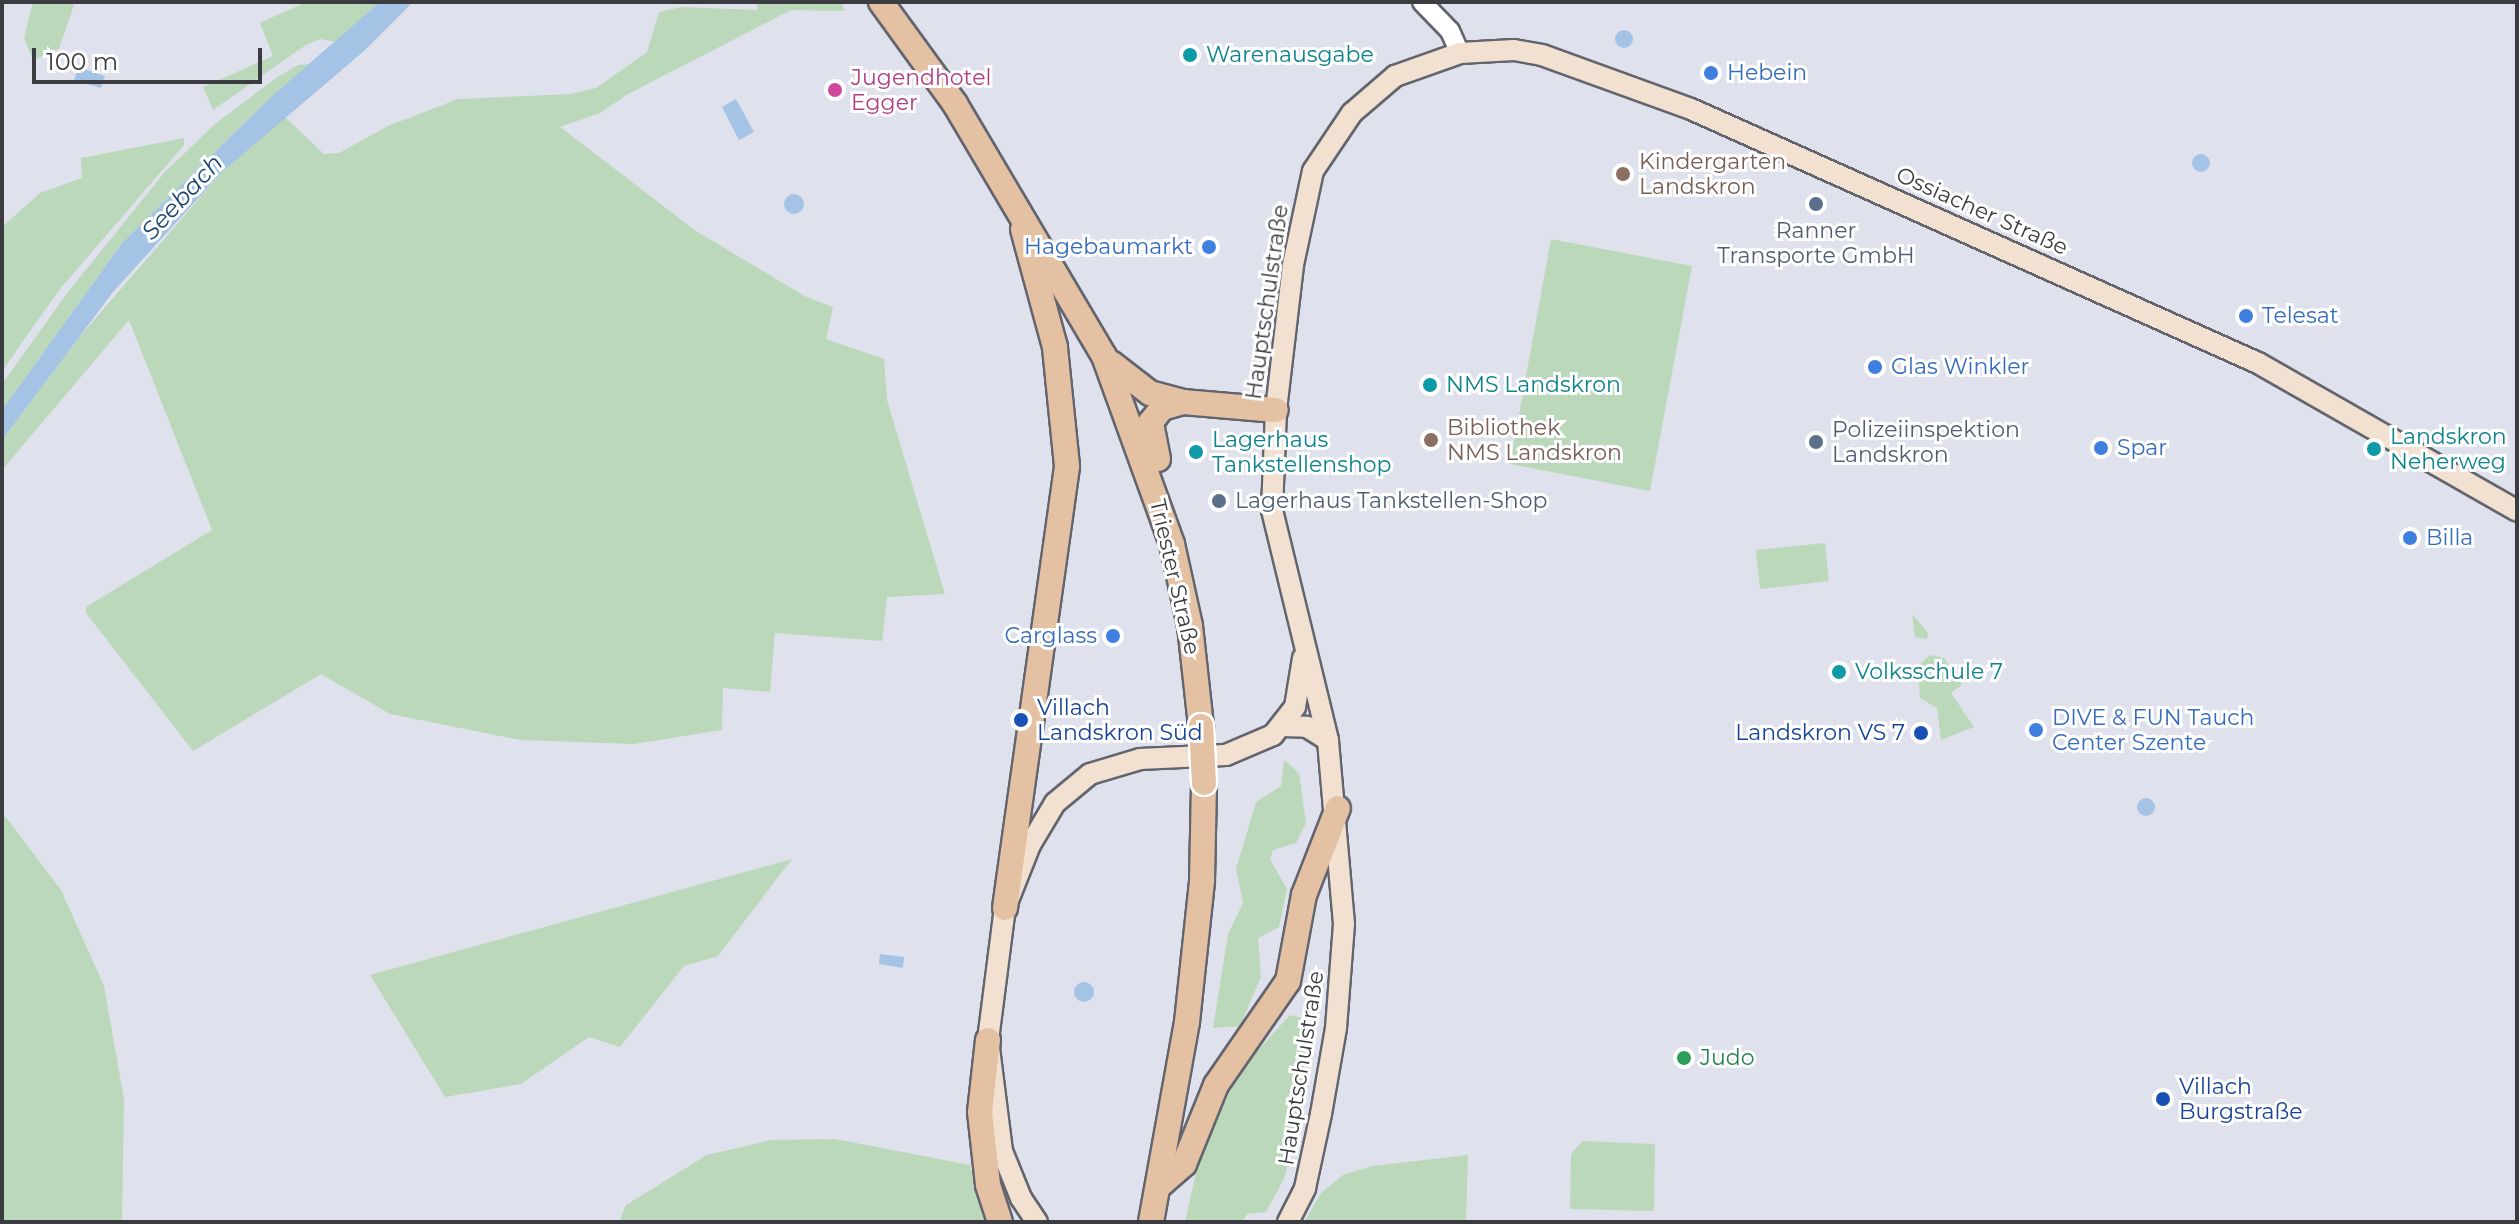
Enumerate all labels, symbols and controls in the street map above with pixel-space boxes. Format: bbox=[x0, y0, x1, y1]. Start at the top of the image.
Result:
scale bar bbox=[36, 32, 266, 82]
place label: Warenausgabe bbox=[1206, 42, 1374, 68]
marker: Warenausgabe bbox=[1181, 46, 1199, 64]
text: 100 m bbox=[46, 47, 118, 76]
place label: Hebein bbox=[1727, 60, 1807, 86]
place label: Jugendhotel Egger bbox=[851, 64, 991, 116]
marker: Hebein bbox=[1702, 64, 1720, 82]
marker: Jugendhotel Egger bbox=[826, 81, 844, 99]
water label: Seebach bbox=[135, 148, 229, 246]
place label: Kindergarten Landskron bbox=[1639, 148, 1786, 200]
street label: Ossiacher Straße bbox=[1892, 161, 2072, 261]
marker: Kindergarten Landskron bbox=[1614, 165, 1632, 183]
marker: Ranner Transporte GmbH bbox=[1807, 195, 1825, 213]
street label: Hauptschulstraße bbox=[1240, 203, 1294, 401]
place label: Ranner Transporte GmbH bbox=[1717, 217, 1915, 268]
place label: Hagebaumarkt bbox=[1024, 234, 1193, 260]
marker: Hagebaumarkt bbox=[1200, 238, 1218, 256]
place label: Telesat bbox=[2262, 303, 2339, 329]
marker: Telesat bbox=[2237, 307, 2255, 325]
place label: Glas Winkler bbox=[1891, 354, 2029, 380]
marker: Glas Winkler bbox=[1866, 358, 1884, 376]
place label: NMS Landskron bbox=[1446, 372, 1621, 398]
marker: NMS Landskron bbox=[1421, 376, 1439, 394]
place label: Bibliothek NMS Landskron bbox=[1447, 414, 1622, 466]
place label: Polizeiinspektion Landskron bbox=[1832, 416, 2020, 468]
place label: Landskron Neherweg bbox=[2390, 423, 2507, 474]
place label: Lagerhaus Tankstellenshop bbox=[1212, 426, 1392, 478]
marker: Bibliothek NMS Landskron bbox=[1422, 431, 1440, 449]
marker: Polizeiinspektion Landskron bbox=[1807, 433, 1825, 451]
place label: Spar bbox=[2117, 435, 2167, 461]
marker: Spar bbox=[2092, 439, 2110, 457]
marker: Landskron Neherweg bbox=[2365, 440, 2383, 458]
marker: Lagerhaus Tankstellenshop bbox=[1187, 443, 1205, 461]
place label: Lagerhaus Tankstellen-Shop bbox=[1235, 488, 1547, 514]
marker: Lagerhaus Tankstellen-Shop bbox=[1210, 492, 1228, 510]
street label: Triester Straße bbox=[1144, 497, 1206, 657]
place label: Billa bbox=[2426, 525, 2473, 551]
marker: Billa bbox=[2401, 529, 2419, 547]
place label: Carglass bbox=[1005, 623, 1097, 649]
marker: Carglass bbox=[1104, 627, 1122, 645]
place label: Volksschule 7 bbox=[1855, 659, 2003, 685]
marker: Volksschule 7 bbox=[1830, 663, 1848, 681]
place label: Villach Landskron Süd bbox=[1037, 694, 1203, 746]
place label: DIVE & FUN Tauch Center Szente bbox=[2052, 704, 2254, 756]
marker: Villach Landskron Süd bbox=[1012, 711, 1030, 729]
place label: Landskron VS 7 bbox=[1735, 720, 1905, 746]
marker: DIVE & FUN Tauch Center Szente bbox=[2027, 721, 2045, 739]
marker: Landskron VS 7 bbox=[1912, 724, 1930, 742]
street label: Hauptschulstraße bbox=[1273, 969, 1329, 1167]
place label: Judo bbox=[1700, 1045, 1755, 1071]
marker: Judo bbox=[1675, 1049, 1693, 1067]
place label: Villach Burgstraße bbox=[2179, 1073, 2303, 1124]
marker: Villach Burgstraße bbox=[2154, 1090, 2172, 1108]

